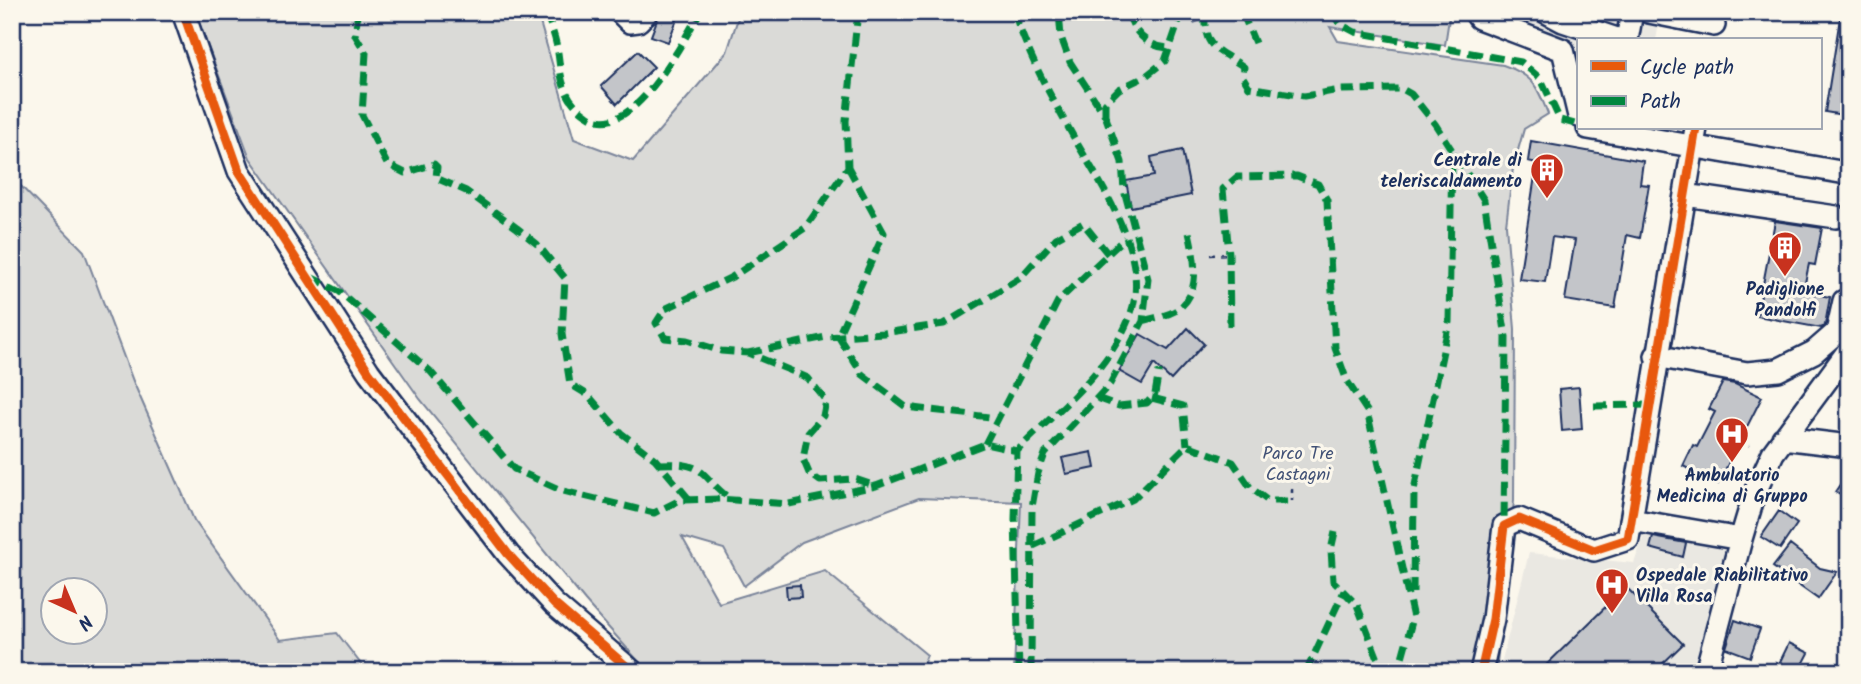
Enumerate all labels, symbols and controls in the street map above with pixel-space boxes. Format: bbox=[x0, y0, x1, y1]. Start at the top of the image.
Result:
legend bbox=[1577, 38, 1822, 130]
text: Cycle path bbox=[1640, 52, 1734, 85]
text: Path bbox=[1640, 86, 1681, 119]
place label: Centrale di teleriscaldamento bbox=[1380, 147, 1522, 197]
building icon: Centrale di teleriscaldamento bbox=[1528, 151, 1566, 200]
building icon: Padiglione Pandolfi bbox=[1766, 229, 1804, 278]
place label: Padiglione Pandolfi bbox=[1746, 276, 1824, 326]
hospital icon: Ambulatorio Medicina di Gruppo bbox=[1713, 415, 1751, 464]
park label: Parco Tre Castagni bbox=[1262, 440, 1334, 490]
place label: Ambulatorio Medicina di Gruppo bbox=[1656, 462, 1808, 512]
place label: Ospedale Riabilitativo Villa Rosa bbox=[1636, 562, 1808, 612]
hospital icon: Ospedale Riabilitativo Villa Rosa bbox=[1593, 566, 1631, 615]
north arrow bbox=[38, 576, 108, 646]
text: N bbox=[70, 607, 99, 637]

